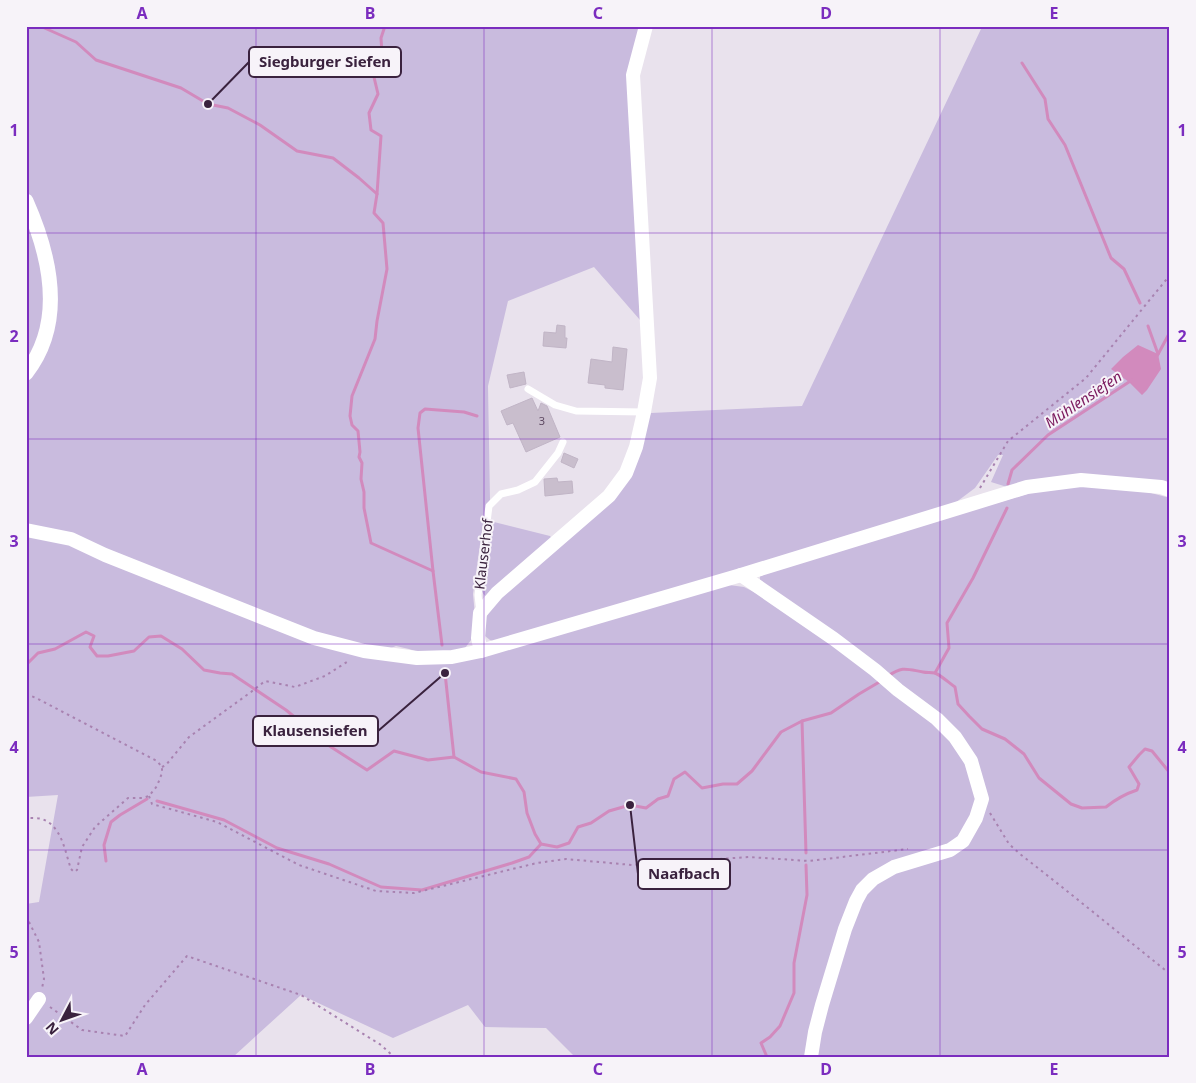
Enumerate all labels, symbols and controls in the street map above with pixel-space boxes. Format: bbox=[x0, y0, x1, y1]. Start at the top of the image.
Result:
text: A bbox=[136, 2, 148, 24]
text: B bbox=[365, 2, 375, 24]
text: C bbox=[593, 2, 603, 24]
text: D bbox=[820, 2, 832, 24]
text: E bbox=[1050, 2, 1059, 24]
callout: Siegburger Siefen bbox=[249, 47, 401, 77]
text: Siegburger Siefen bbox=[259, 51, 391, 71]
text: 1 bbox=[9, 119, 19, 141]
text: 1 bbox=[1177, 119, 1187, 141]
text: 2 bbox=[9, 325, 19, 347]
text: 2 bbox=[1177, 325, 1187, 347]
water label: Mühlensiefen bbox=[1041, 366, 1125, 432]
house number: 3 bbox=[539, 413, 545, 428]
street label: Klauserhof bbox=[469, 516, 497, 590]
text: 3 bbox=[9, 530, 19, 552]
text: 3 bbox=[1177, 530, 1187, 552]
callout: Klausensiefen bbox=[253, 716, 378, 746]
text: Klausensiefen bbox=[263, 720, 367, 740]
text: 4 bbox=[9, 736, 19, 758]
text: 4 bbox=[1177, 736, 1187, 758]
callout: Naafbach bbox=[638, 859, 730, 889]
text: Naafbach bbox=[648, 863, 720, 883]
text: 5 bbox=[9, 941, 19, 963]
text: 5 bbox=[1177, 941, 1187, 963]
north arrow bbox=[38, 996, 88, 1046]
text: N bbox=[41, 1018, 63, 1039]
text: A bbox=[136, 1058, 148, 1080]
text: B bbox=[365, 1058, 375, 1080]
text: C bbox=[593, 1058, 603, 1080]
text: D bbox=[820, 1058, 832, 1080]
text: E bbox=[1050, 1058, 1059, 1080]

